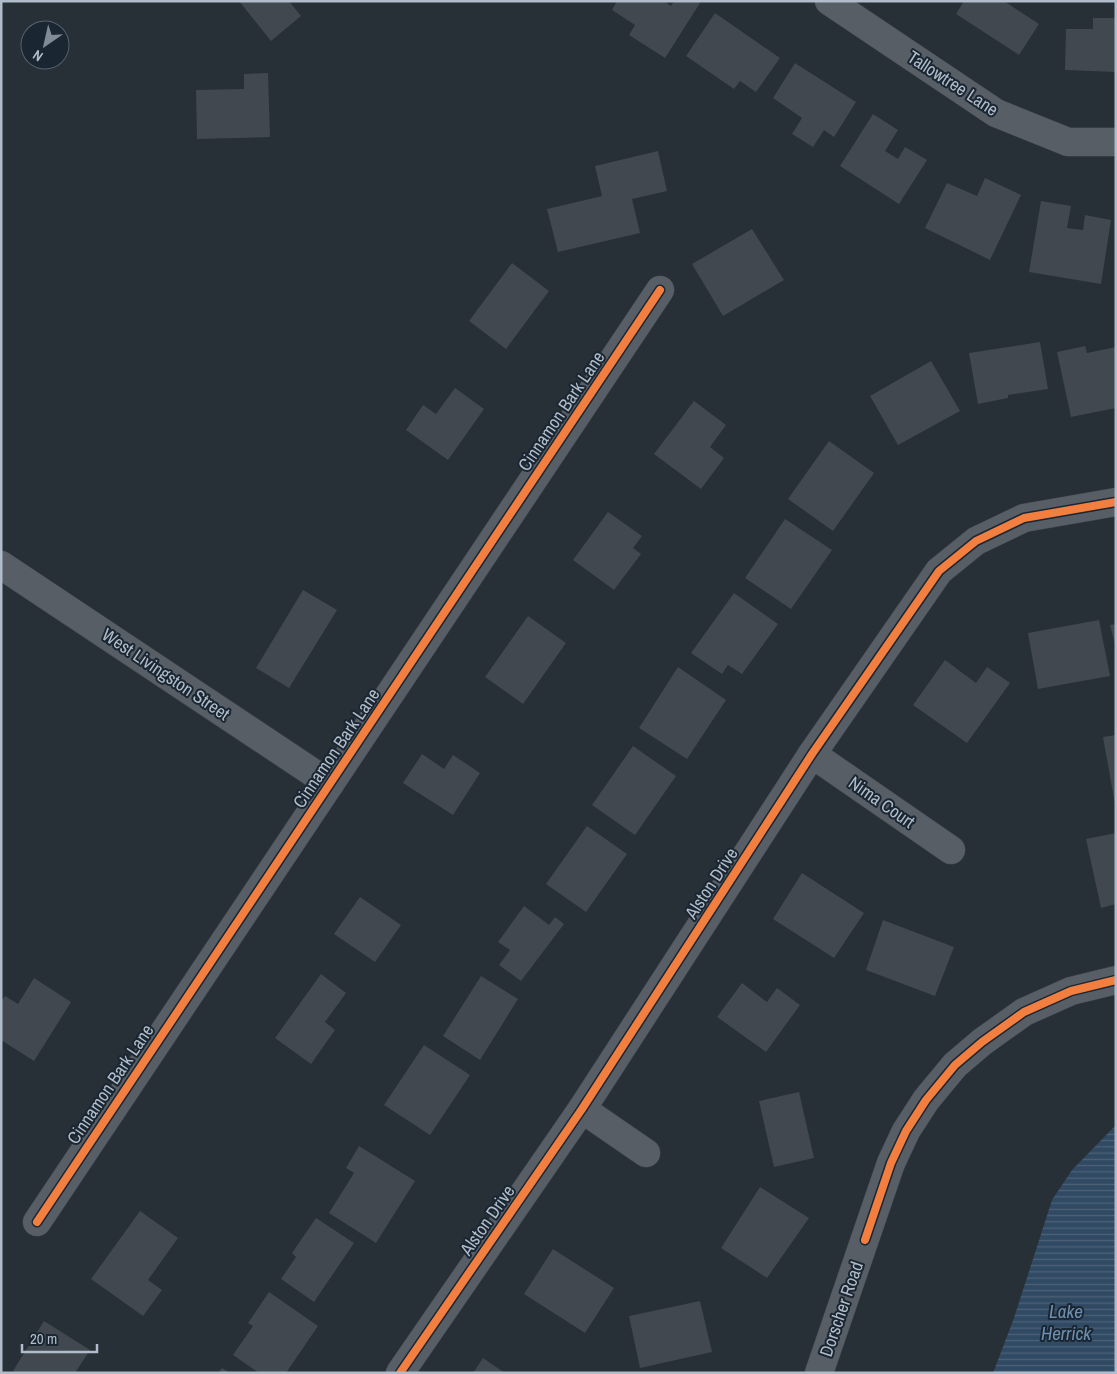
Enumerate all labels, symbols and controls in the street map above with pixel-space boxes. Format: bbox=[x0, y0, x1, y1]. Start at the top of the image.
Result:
north arrow bbox=[20, 20, 70, 70]
street label: Tallowtree Lane bbox=[903, 44, 1003, 122]
text: N bbox=[29, 46, 46, 66]
street label: Cinnamon Bark Lane bbox=[512, 346, 610, 476]
street label: West Livingston Street bbox=[97, 622, 235, 726]
street label: Cinnamon Bark Lane bbox=[287, 683, 385, 813]
street label: Nima Court bbox=[844, 770, 920, 834]
street label: Alston Drive bbox=[678, 842, 743, 924]
street label: Cinnamon Bark Lane bbox=[61, 1019, 159, 1149]
street label: Alston Drive bbox=[453, 1180, 520, 1261]
street label: Dorscher Road bbox=[813, 1258, 869, 1360]
water label: Lake Herrick bbox=[1041, 1298, 1092, 1346]
scale bar bbox=[22, 1322, 98, 1354]
text: 20 m bbox=[30, 1328, 57, 1349]

